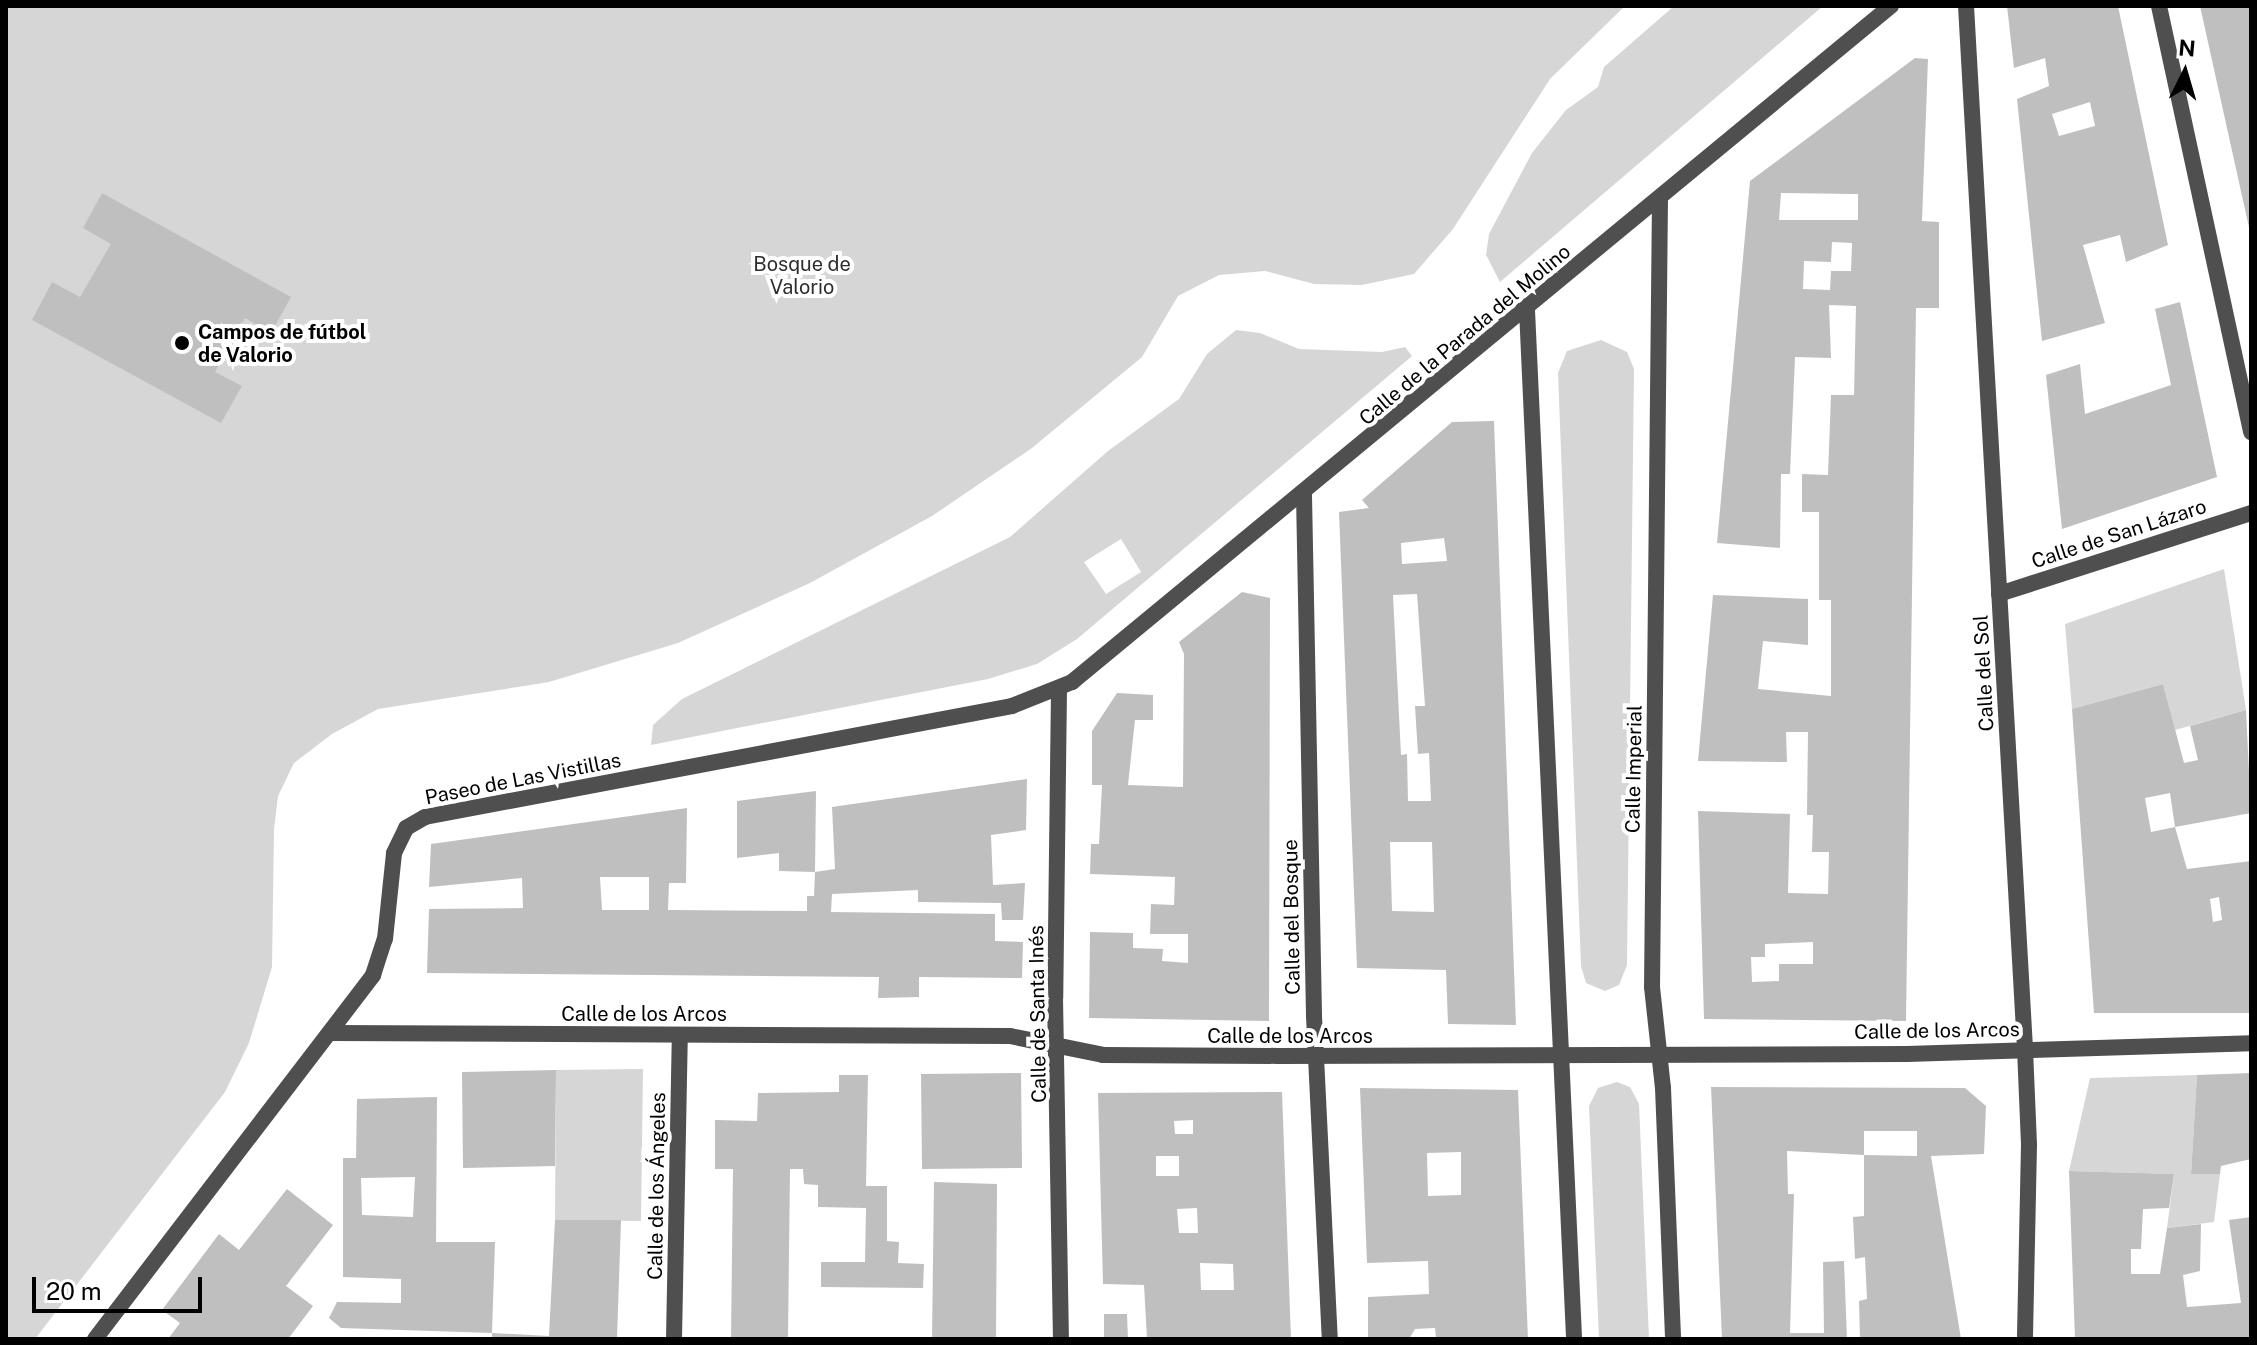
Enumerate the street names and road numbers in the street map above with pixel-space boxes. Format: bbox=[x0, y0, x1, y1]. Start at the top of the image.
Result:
street label: Calle de la Parada del Molino bbox=[1354, 239, 1576, 431]
street label: Calle de San Lázaro bbox=[2028, 494, 2210, 574]
street label: Calle del Sol bbox=[1969, 614, 1999, 732]
street label: Calle Imperial bbox=[1621, 705, 1647, 833]
street label: Paseo de Las Vistillas bbox=[422, 748, 624, 810]
street label: Calle del Bosque bbox=[1279, 839, 1305, 995]
street label: Calle de Santa Inés bbox=[1024, 925, 1052, 1103]
street label: Calle de los Arcos bbox=[561, 1002, 727, 1026]
street label: Calle de los Arcos bbox=[1854, 1018, 2020, 1044]
street label: Calle de los Arcos bbox=[1207, 1024, 1373, 1048]
street label: Calle de los Ángeles bbox=[643, 1092, 671, 1280]

